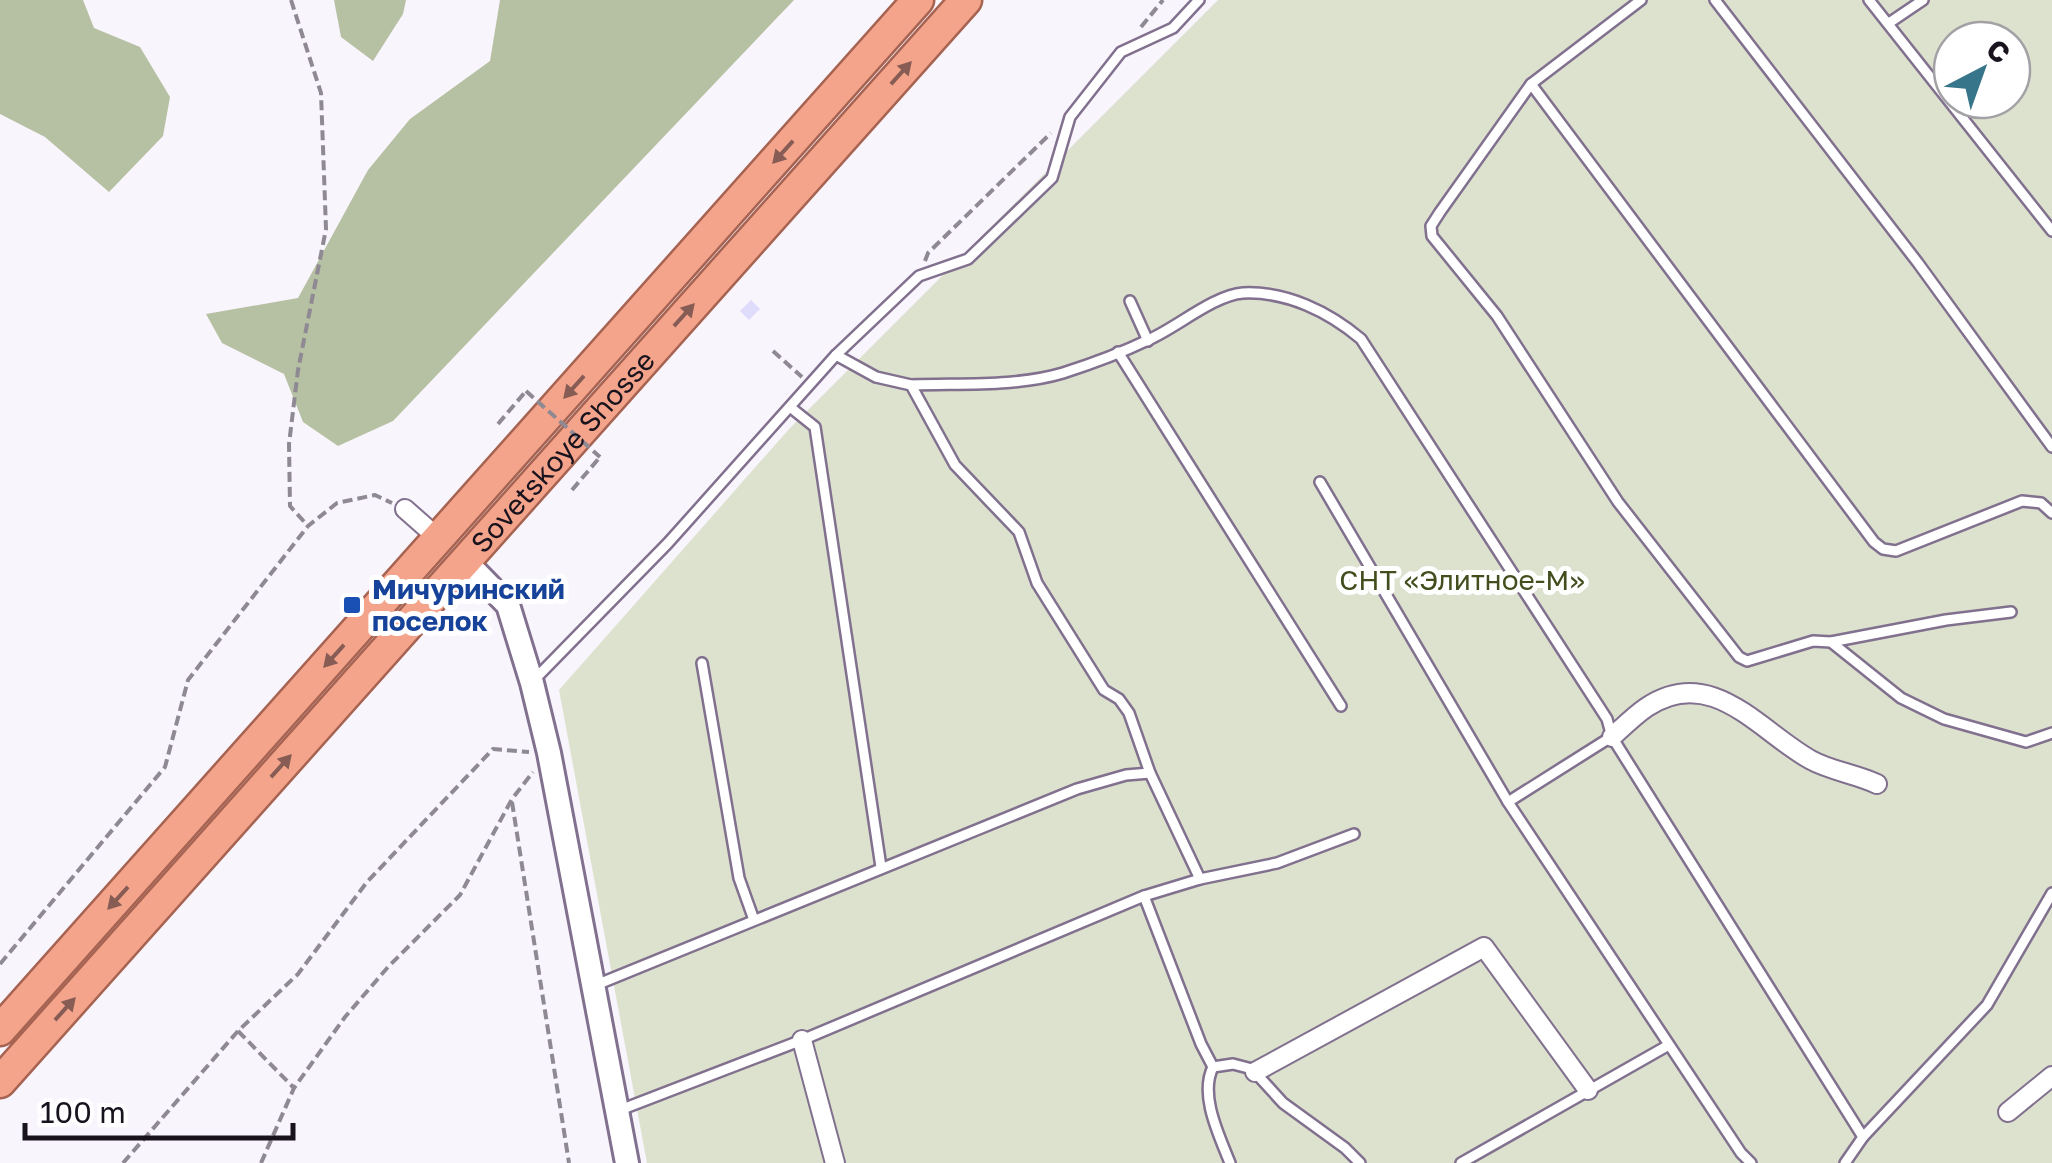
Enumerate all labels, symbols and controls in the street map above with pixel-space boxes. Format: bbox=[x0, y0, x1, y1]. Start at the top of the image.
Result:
north arrow bbox=[1932, 20, 2032, 120]
text: С bbox=[1980, 32, 2017, 70]
one-way arrow bbox=[889, 61, 912, 85]
one-way arrow bbox=[773, 139, 795, 164]
one-way arrow bbox=[673, 303, 695, 328]
street label: Sovetskoye Shosse bbox=[464, 344, 661, 559]
one-way arrow bbox=[564, 374, 586, 399]
park label: СНТ «Элитное-М» bbox=[1339, 563, 1585, 596]
place label: Мичуринский поселок bbox=[372, 572, 565, 637]
marker: Мичуринский поселок bbox=[341, 594, 363, 616]
one-way arrow bbox=[324, 643, 346, 668]
one-way arrow bbox=[270, 754, 292, 779]
one-way arrow bbox=[107, 886, 130, 910]
one-way arrow bbox=[53, 997, 76, 1021]
scale bar bbox=[25, 1078, 292, 1140]
text: 100 m bbox=[40, 1094, 126, 1130]

